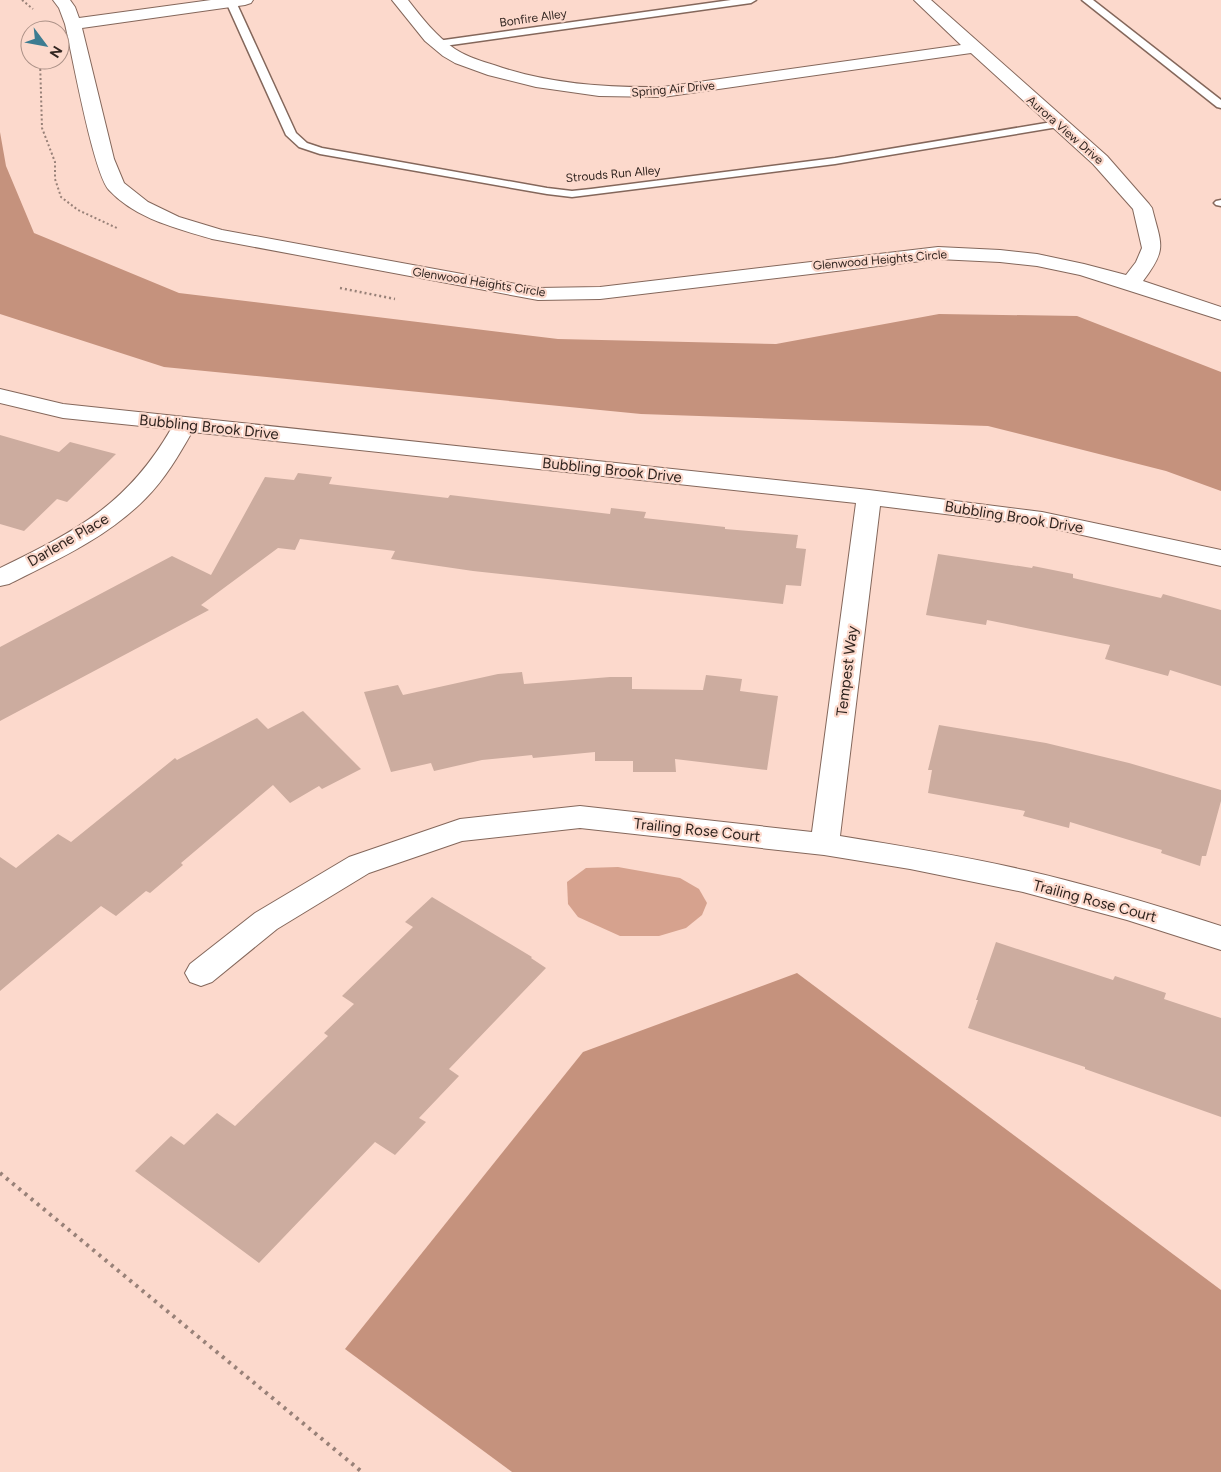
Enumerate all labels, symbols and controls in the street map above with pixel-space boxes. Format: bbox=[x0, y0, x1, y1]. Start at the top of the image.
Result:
street label: Bonfire Alley bbox=[498, 6, 568, 30]
north arrow bbox=[20, 20, 70, 70]
text: N bbox=[46, 43, 66, 61]
street label: Spring Air Drive bbox=[631, 78, 716, 100]
street label: Aurora View Drive bbox=[1024, 93, 1106, 167]
street label: Strouds Run Alley bbox=[565, 163, 662, 185]
street label: Glenwood Heights Circle bbox=[812, 247, 948, 273]
street label: Glenwood Heights Circle bbox=[411, 265, 547, 300]
street label: Bubbling Brook Drive bbox=[138, 411, 280, 443]
street label: Bubbling Brook Drive bbox=[541, 454, 683, 486]
street label: Bubbling Brook Drive bbox=[943, 497, 1085, 537]
street label: Darlene Place bbox=[24, 510, 112, 570]
street label: Tempest Way bbox=[833, 625, 861, 717]
street label: Trailing Rose Court bbox=[633, 814, 761, 846]
street label: Trailing Rose Court bbox=[1031, 876, 1159, 926]

